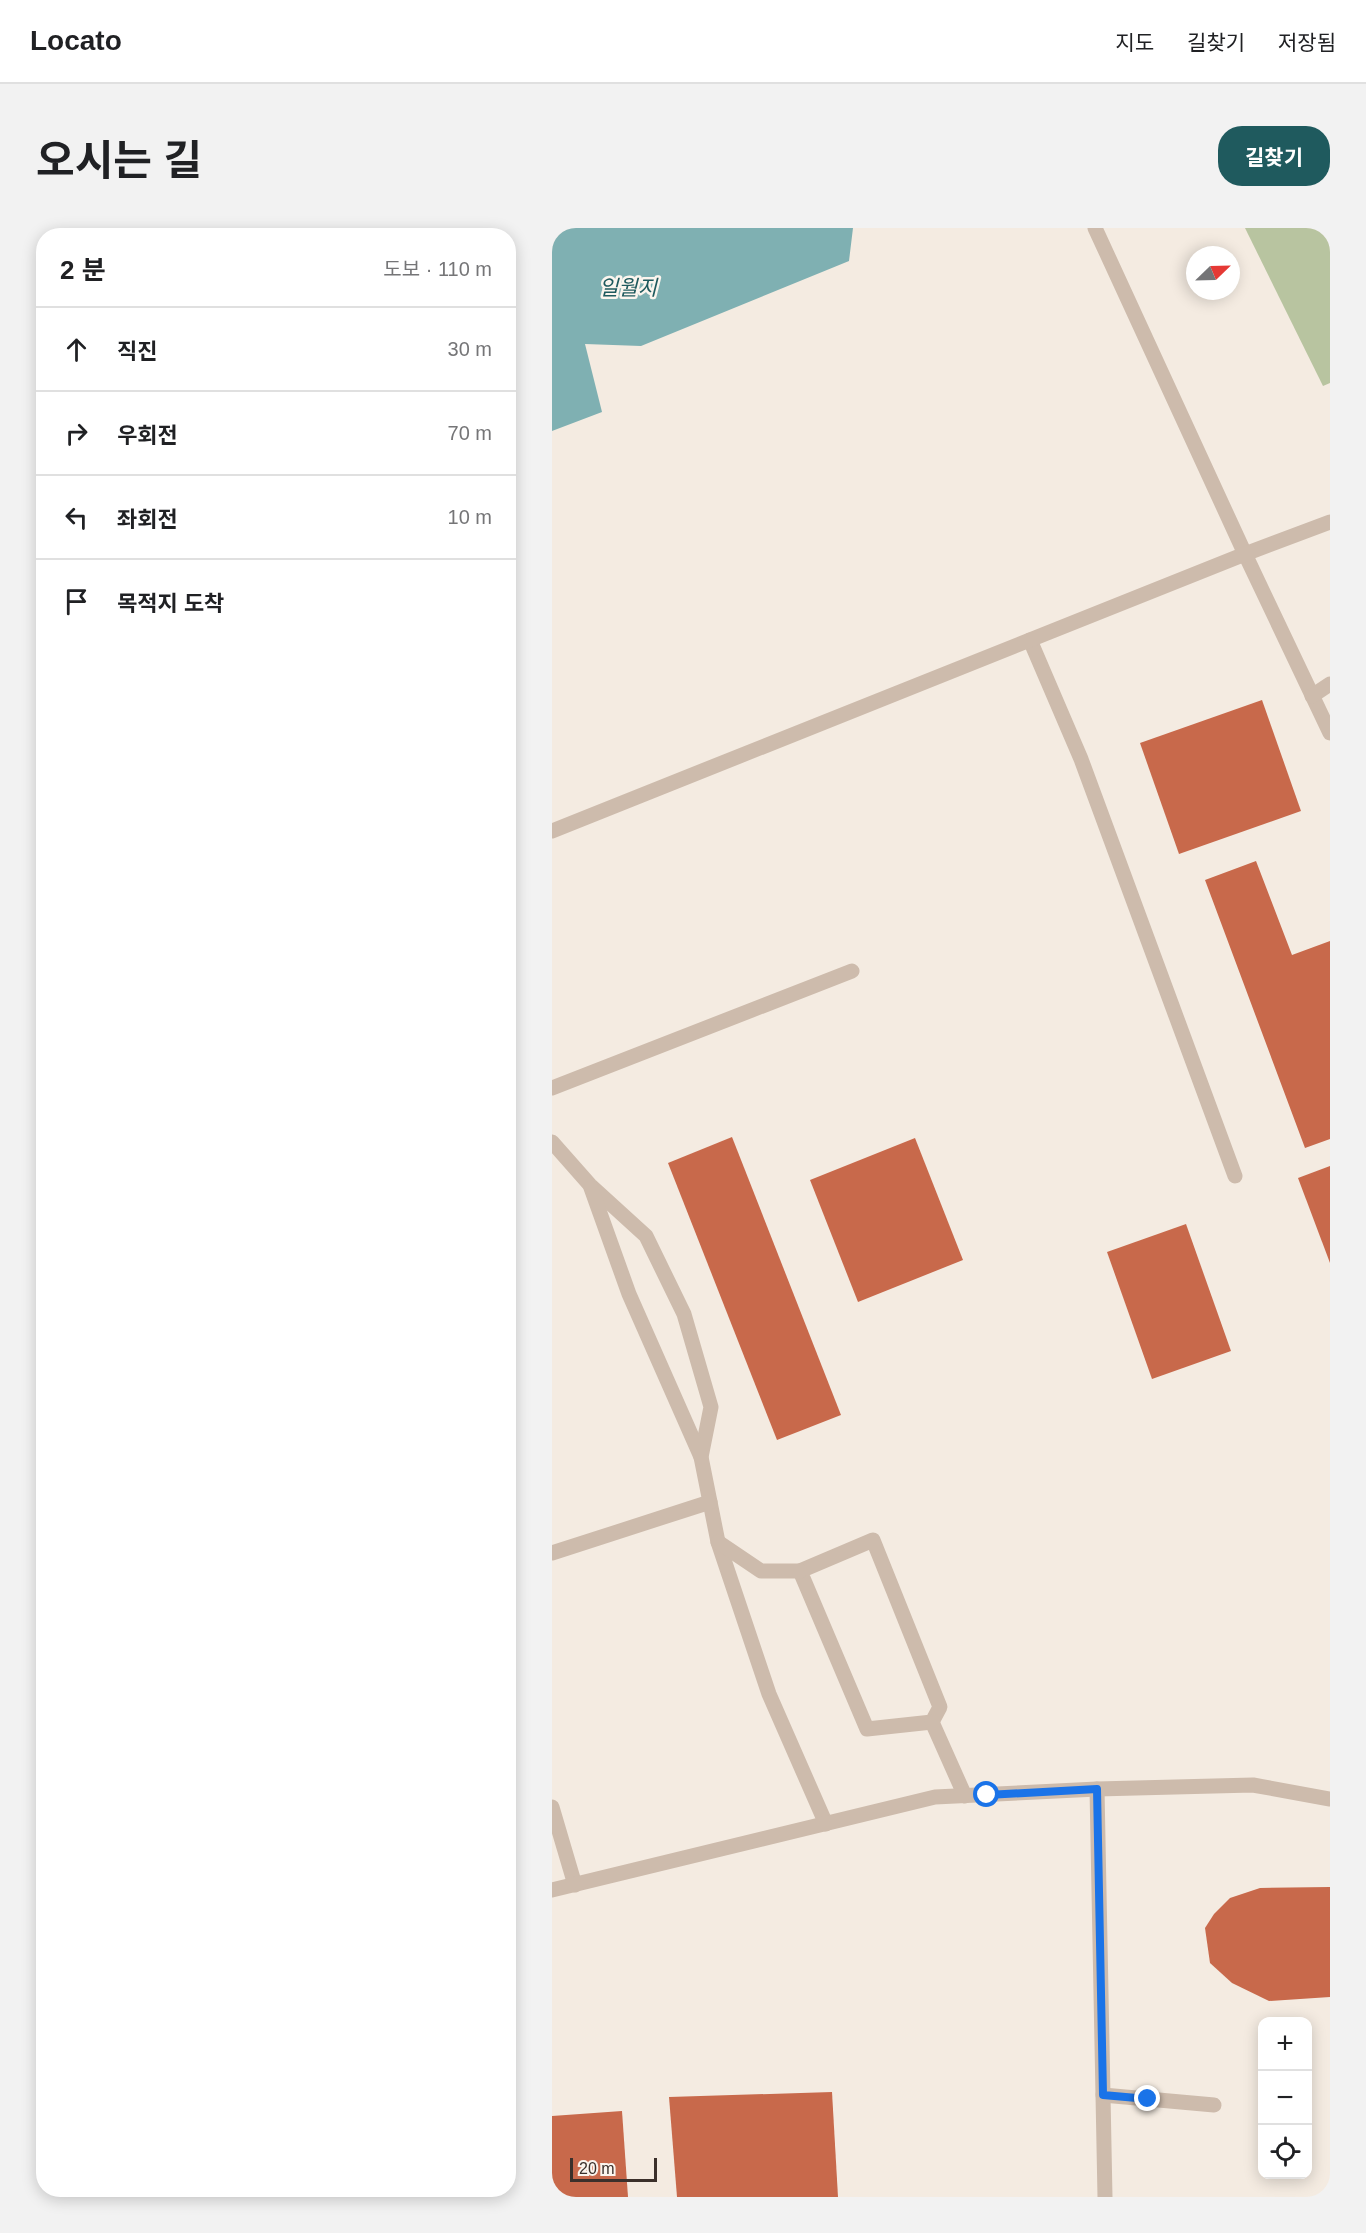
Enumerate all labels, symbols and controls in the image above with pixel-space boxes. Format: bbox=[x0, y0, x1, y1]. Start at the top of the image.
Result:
text: Locato bbox=[30, 25, 122, 56]
text: 지도 bbox=[1115, 31, 1154, 54]
text: 길찾기 bbox=[1187, 31, 1245, 54]
text: 저장됨 bbox=[1278, 31, 1336, 54]
button: 길찾기 bbox=[1218, 126, 1330, 186]
text: 오시는 길 bbox=[36, 137, 202, 184]
north arrow bbox=[1186, 246, 1240, 300]
text: 2 분 bbox=[60, 255, 106, 285]
text: 도보 · 110 m bbox=[383, 258, 492, 280]
water label: 일월지 bbox=[599, 276, 659, 299]
icon: ahead bbox=[60, 333, 93, 366]
text: 30 m bbox=[448, 338, 492, 360]
text: 직진 bbox=[117, 339, 157, 364]
icon: right bbox=[60, 417, 93, 450]
text: 70 m bbox=[448, 422, 492, 444]
text: 우회전 bbox=[117, 423, 178, 448]
icon: left bbox=[60, 501, 93, 534]
text: 10 m bbox=[448, 506, 492, 528]
text: 좌회전 bbox=[117, 507, 178, 532]
icon: arrive bbox=[60, 585, 93, 618]
text: 목적지 도착 bbox=[117, 591, 224, 616]
route start bbox=[973, 1781, 999, 1807]
map controls bbox=[1258, 2017, 1312, 2179]
button: + bbox=[1258, 2017, 1312, 2071]
button: − bbox=[1258, 2071, 1312, 2125]
route end bbox=[1134, 2085, 1160, 2111]
button: locate bbox=[1258, 2125, 1312, 2179]
scale bar bbox=[570, 2155, 657, 2182]
text: 20 m bbox=[579, 2160, 615, 2177]

